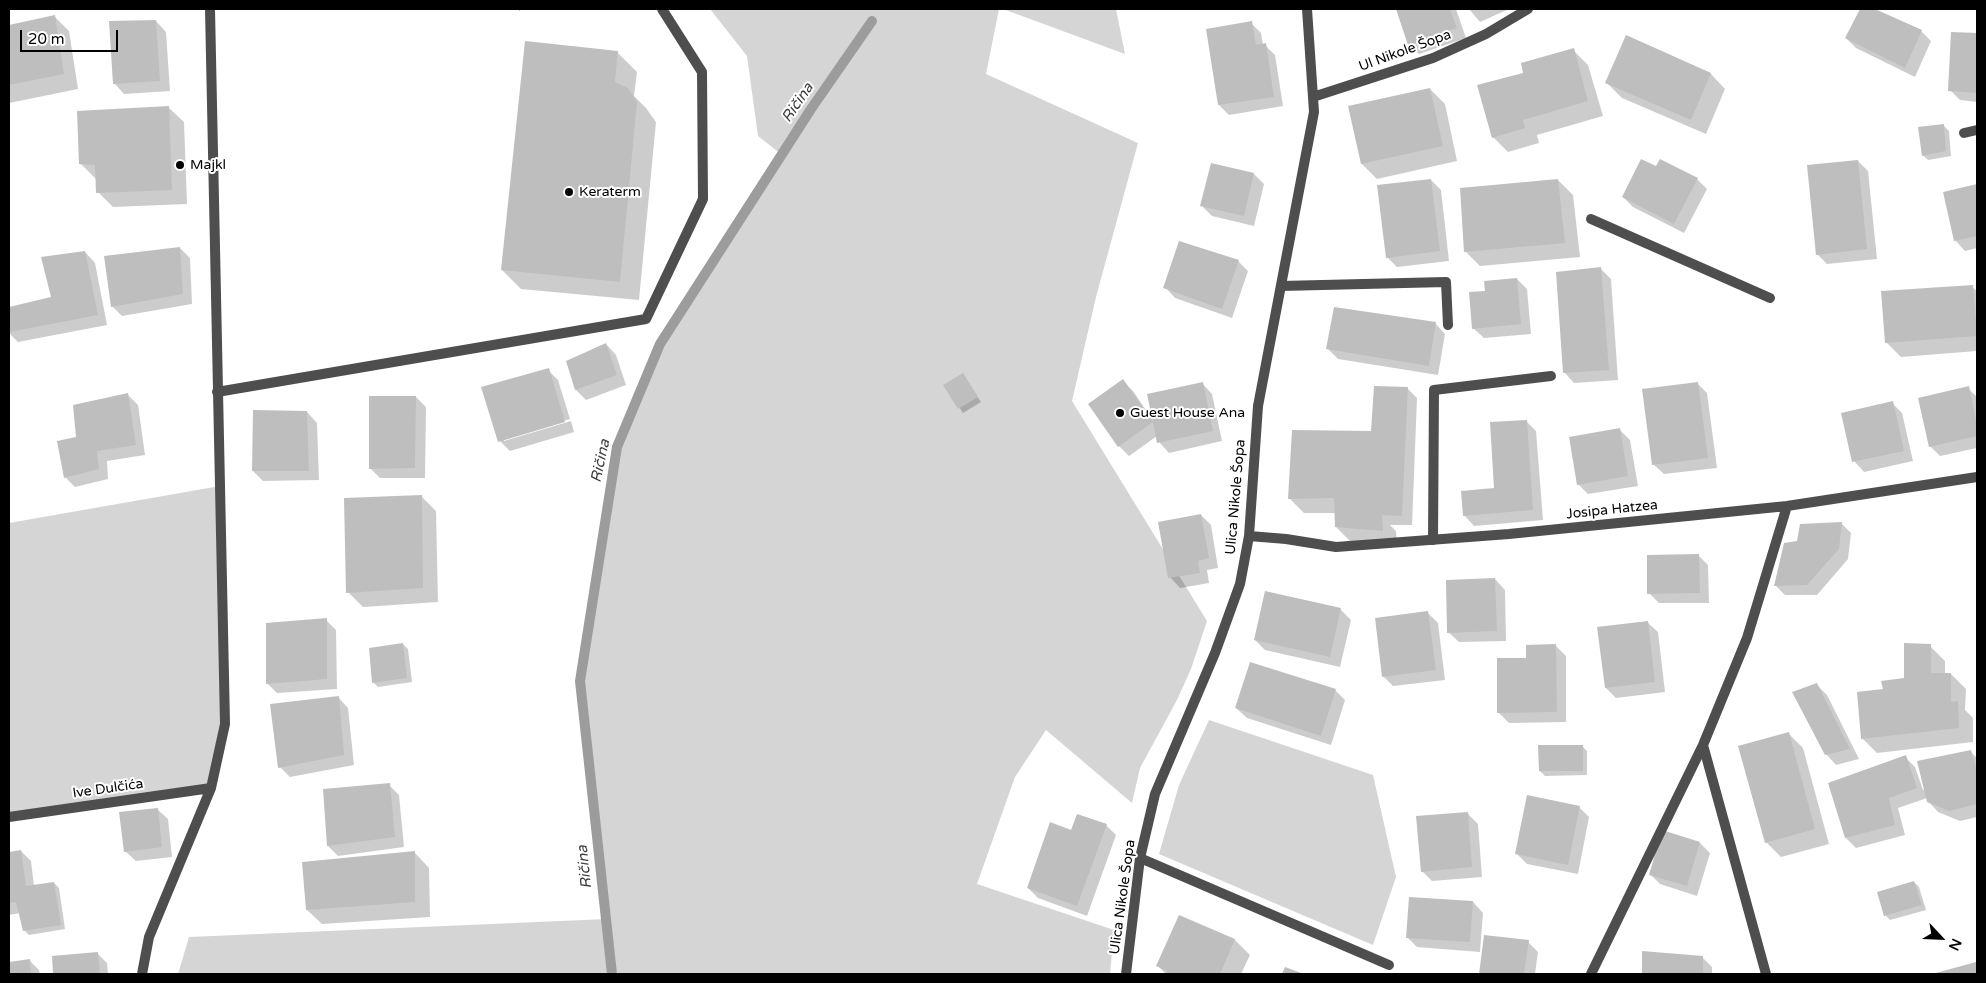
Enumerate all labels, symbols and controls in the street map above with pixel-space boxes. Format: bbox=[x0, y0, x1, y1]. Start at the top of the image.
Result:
scale bar bbox=[22, 20, 120, 52]
street label: Ul Nikole Šopa bbox=[1357, 27, 1453, 75]
text: 20 m bbox=[28, 30, 65, 48]
water label: Ričina bbox=[778, 80, 818, 126]
place label: Majkl bbox=[190, 157, 226, 173]
marker: Majkl bbox=[174, 159, 186, 171]
place label: Keraterm bbox=[579, 184, 641, 200]
marker: Keraterm bbox=[563, 186, 575, 198]
place label: Guest House Ana bbox=[1130, 405, 1245, 421]
marker: Guest House Ana bbox=[1114, 407, 1126, 419]
water label: Ričina bbox=[588, 438, 614, 484]
street label: Ulica Nikole Šopa bbox=[1223, 439, 1249, 555]
street label: Josipa Hatzea bbox=[1565, 497, 1659, 523]
street label: Ive Dulčića bbox=[71, 776, 145, 802]
street label: Ulica Nikole Šopa bbox=[1107, 838, 1139, 956]
water label: Ričina bbox=[574, 844, 596, 890]
north arrow bbox=[1916, 913, 1966, 963]
text: N bbox=[1945, 936, 1965, 953]

